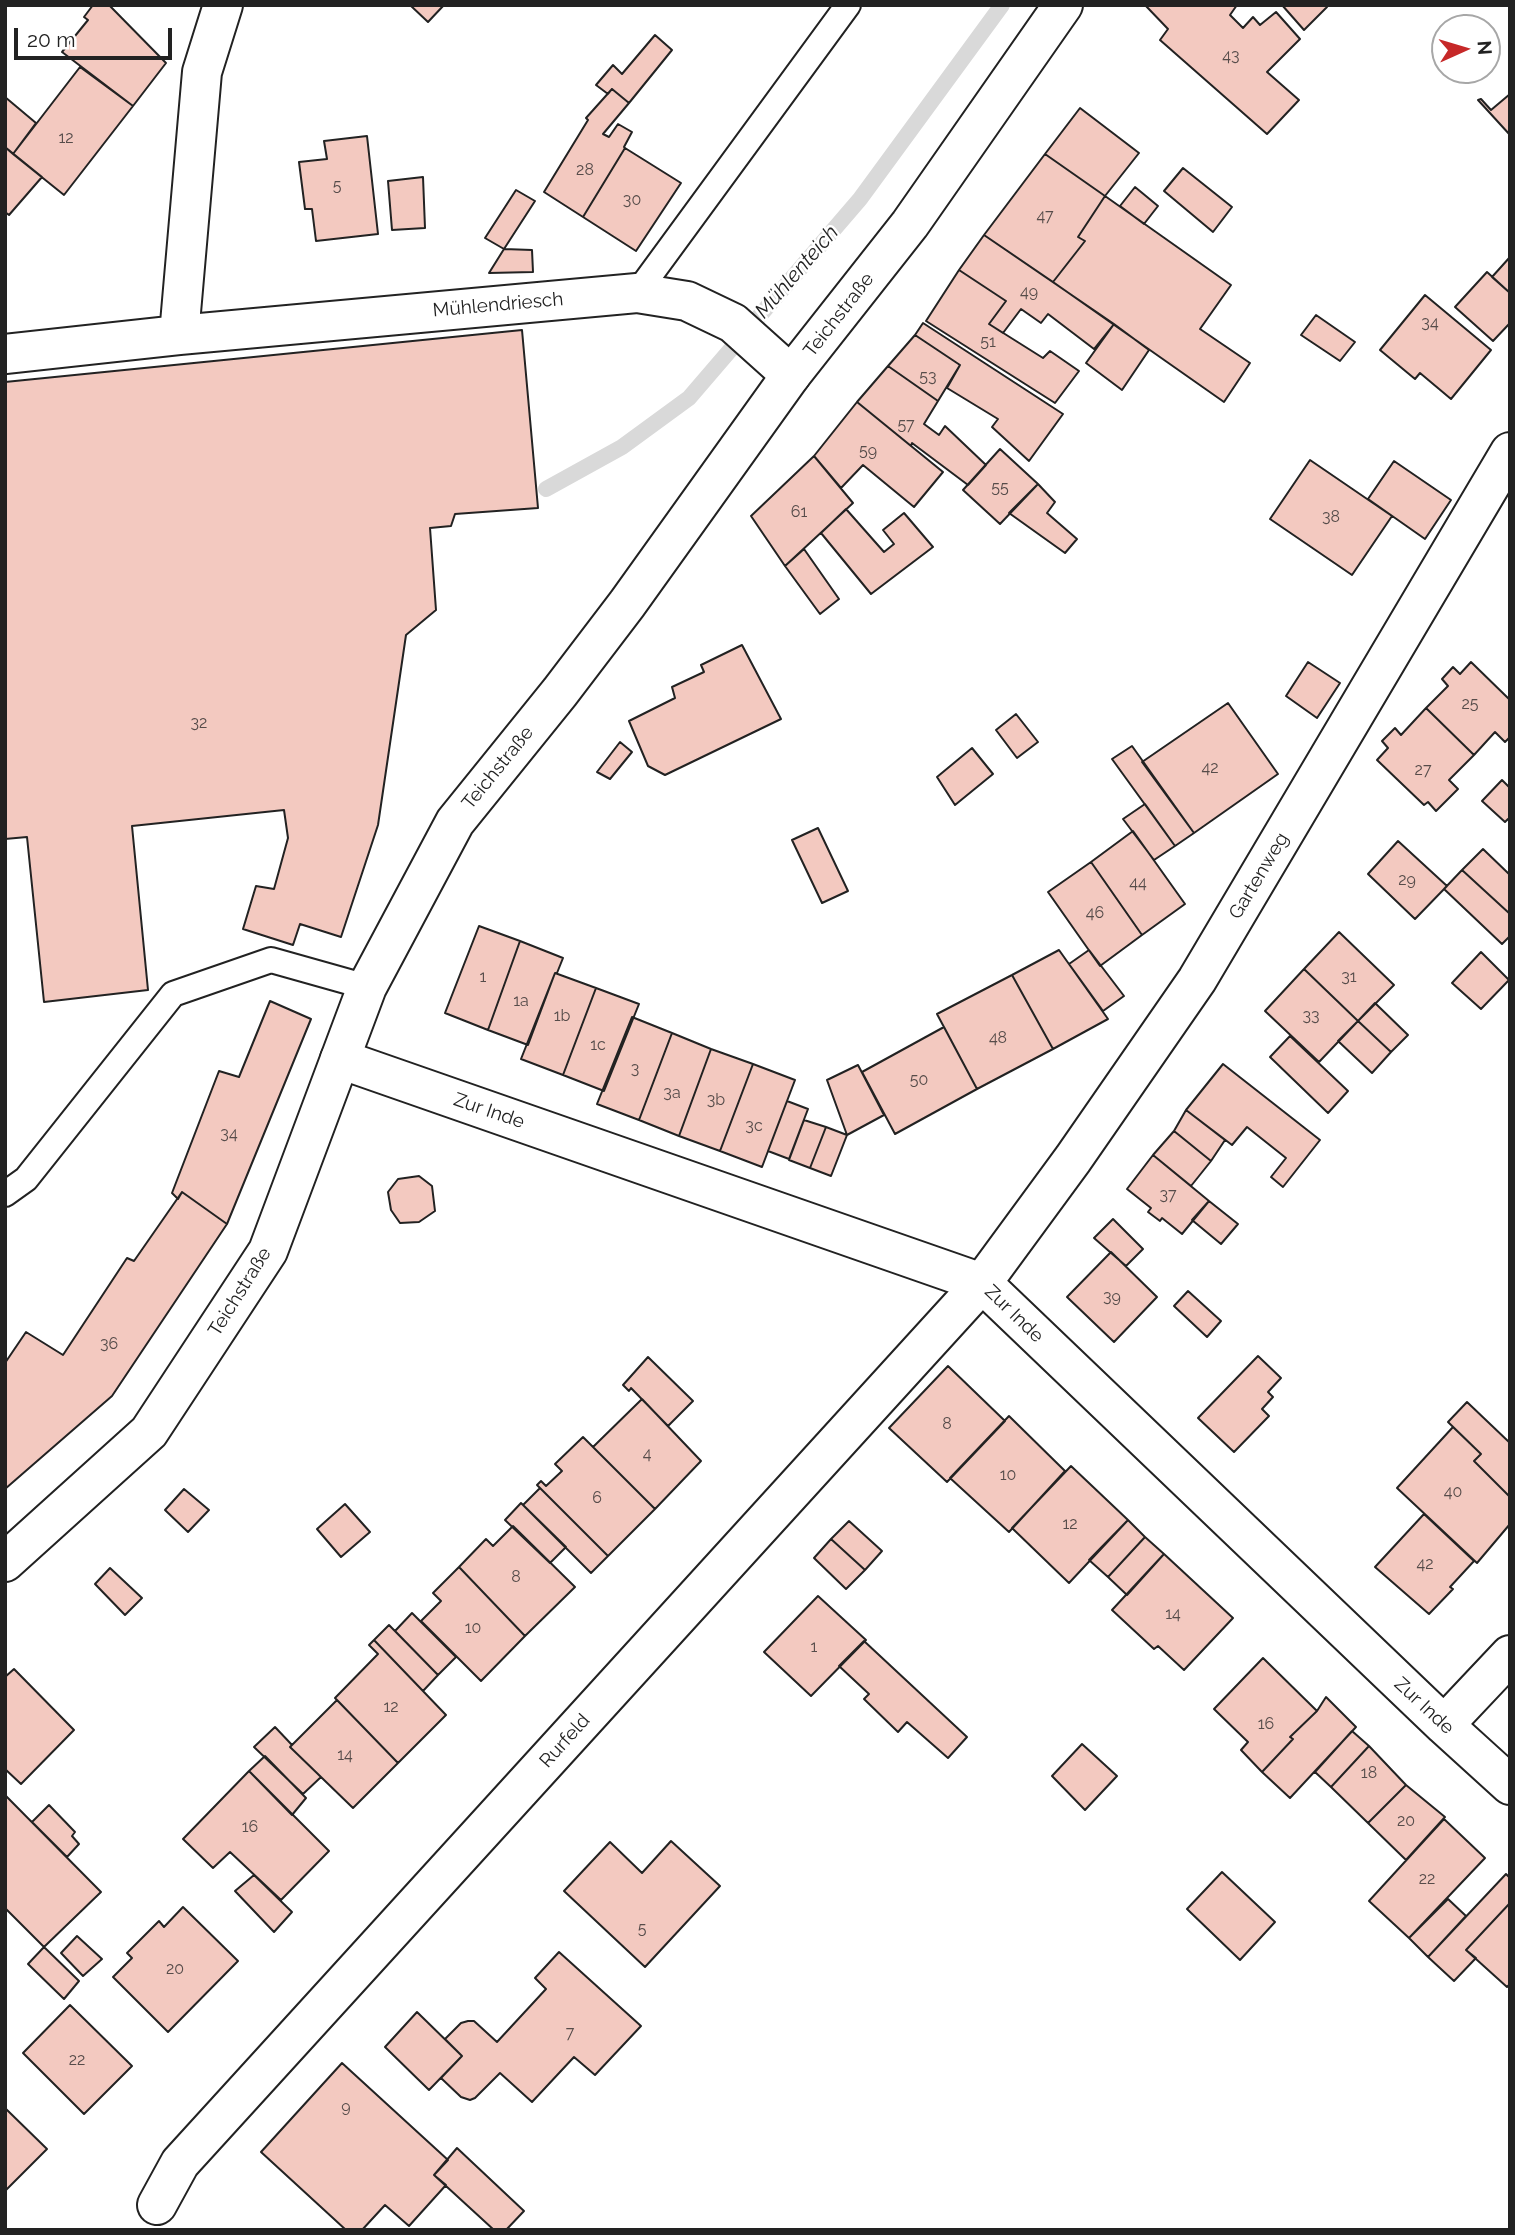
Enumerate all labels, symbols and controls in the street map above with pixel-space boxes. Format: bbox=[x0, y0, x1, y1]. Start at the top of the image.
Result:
scale bar bbox=[18, 14, 175, 58]
north arrow bbox=[1431, 14, 1501, 84]
text: 20 m bbox=[27, 27, 75, 52]
text: N bbox=[1473, 40, 1496, 56]
house number: 43 bbox=[1222, 46, 1240, 66]
house number: 12 bbox=[58, 128, 74, 148]
house number: 28 bbox=[576, 160, 594, 180]
house number: 5 bbox=[333, 176, 341, 196]
house number: 30 bbox=[623, 190, 641, 210]
house number: 47 bbox=[1036, 206, 1054, 226]
water label: Mühlenteich bbox=[750, 220, 844, 324]
street label: Teichstraße bbox=[799, 268, 879, 362]
house number: 49 bbox=[1020, 282, 1038, 302]
street label: Mühlendriesch bbox=[432, 288, 564, 322]
house number: 34 bbox=[1421, 313, 1439, 333]
house number: 51 bbox=[980, 332, 996, 352]
house number: 53 bbox=[919, 367, 937, 387]
house number: 57 bbox=[897, 415, 915, 435]
house number: 59 bbox=[859, 441, 877, 461]
house number: 55 bbox=[991, 478, 1009, 498]
house number: 61 bbox=[791, 502, 807, 522]
house number: 38 bbox=[1322, 507, 1340, 527]
house number: 25 bbox=[1461, 694, 1479, 714]
house number: 32 bbox=[191, 713, 207, 733]
street label: Teichstraße bbox=[458, 722, 538, 814]
house number: 42 bbox=[1201, 758, 1219, 778]
house number: 27 bbox=[1415, 760, 1431, 780]
street label: Gartenweg bbox=[1224, 829, 1294, 923]
house number: 29 bbox=[1398, 870, 1416, 890]
house number: 44 bbox=[1129, 873, 1147, 893]
house number: 46 bbox=[1086, 903, 1104, 923]
house number: 1 bbox=[480, 967, 486, 987]
house number: 31 bbox=[1341, 967, 1357, 987]
house number: 1a bbox=[513, 991, 529, 1011]
house number: 1b bbox=[554, 1006, 570, 1026]
house number: 33 bbox=[1302, 1006, 1320, 1026]
house number: 48 bbox=[989, 1028, 1007, 1048]
house number: 1c bbox=[590, 1035, 606, 1055]
house number: 3 bbox=[631, 1059, 639, 1079]
house number: 50 bbox=[910, 1070, 928, 1090]
house number: 3a bbox=[663, 1083, 681, 1103]
street label: Zur Inde bbox=[451, 1088, 527, 1134]
house number: 3b bbox=[707, 1090, 725, 1110]
house number: 3c bbox=[745, 1116, 763, 1136]
house number: 34 bbox=[220, 1124, 238, 1144]
house number: 37 bbox=[1159, 1185, 1177, 1205]
street label: Teichstraße bbox=[204, 1243, 276, 1341]
street label: Zur Inde bbox=[980, 1280, 1048, 1348]
house number: 39 bbox=[1103, 1287, 1121, 1307]
house number: 36 bbox=[100, 1334, 118, 1354]
house number: 8 bbox=[942, 1414, 952, 1434]
house number: 4 bbox=[643, 1444, 651, 1464]
house number: 10 bbox=[1000, 1465, 1016, 1485]
house number: 40 bbox=[1444, 1482, 1462, 1502]
house number: 6 bbox=[592, 1488, 602, 1508]
house number: 12 bbox=[1062, 1514, 1078, 1534]
house number: 42 bbox=[1416, 1554, 1434, 1574]
house number: 8 bbox=[511, 1567, 521, 1587]
house number: 14 bbox=[1165, 1604, 1181, 1624]
house number: 10 bbox=[465, 1618, 481, 1638]
house number: 1 bbox=[811, 1637, 817, 1657]
street label: Zur Inde bbox=[1389, 1673, 1459, 1739]
house number: 12 bbox=[383, 1697, 399, 1717]
street label: Rurfeld bbox=[535, 1709, 595, 1773]
house number: 16 bbox=[1258, 1714, 1274, 1734]
house number: 14 bbox=[337, 1745, 353, 1765]
house number: 18 bbox=[1361, 1763, 1377, 1783]
house number: 20 bbox=[1397, 1811, 1415, 1831]
house number: 16 bbox=[242, 1817, 258, 1837]
house number: 22 bbox=[1419, 1869, 1435, 1889]
house number: 5 bbox=[638, 1919, 646, 1939]
house number: 20 bbox=[166, 1959, 184, 1979]
house number: 7 bbox=[566, 2023, 574, 2043]
house number: 22 bbox=[69, 2050, 85, 2070]
house number: 9 bbox=[341, 2097, 351, 2117]

